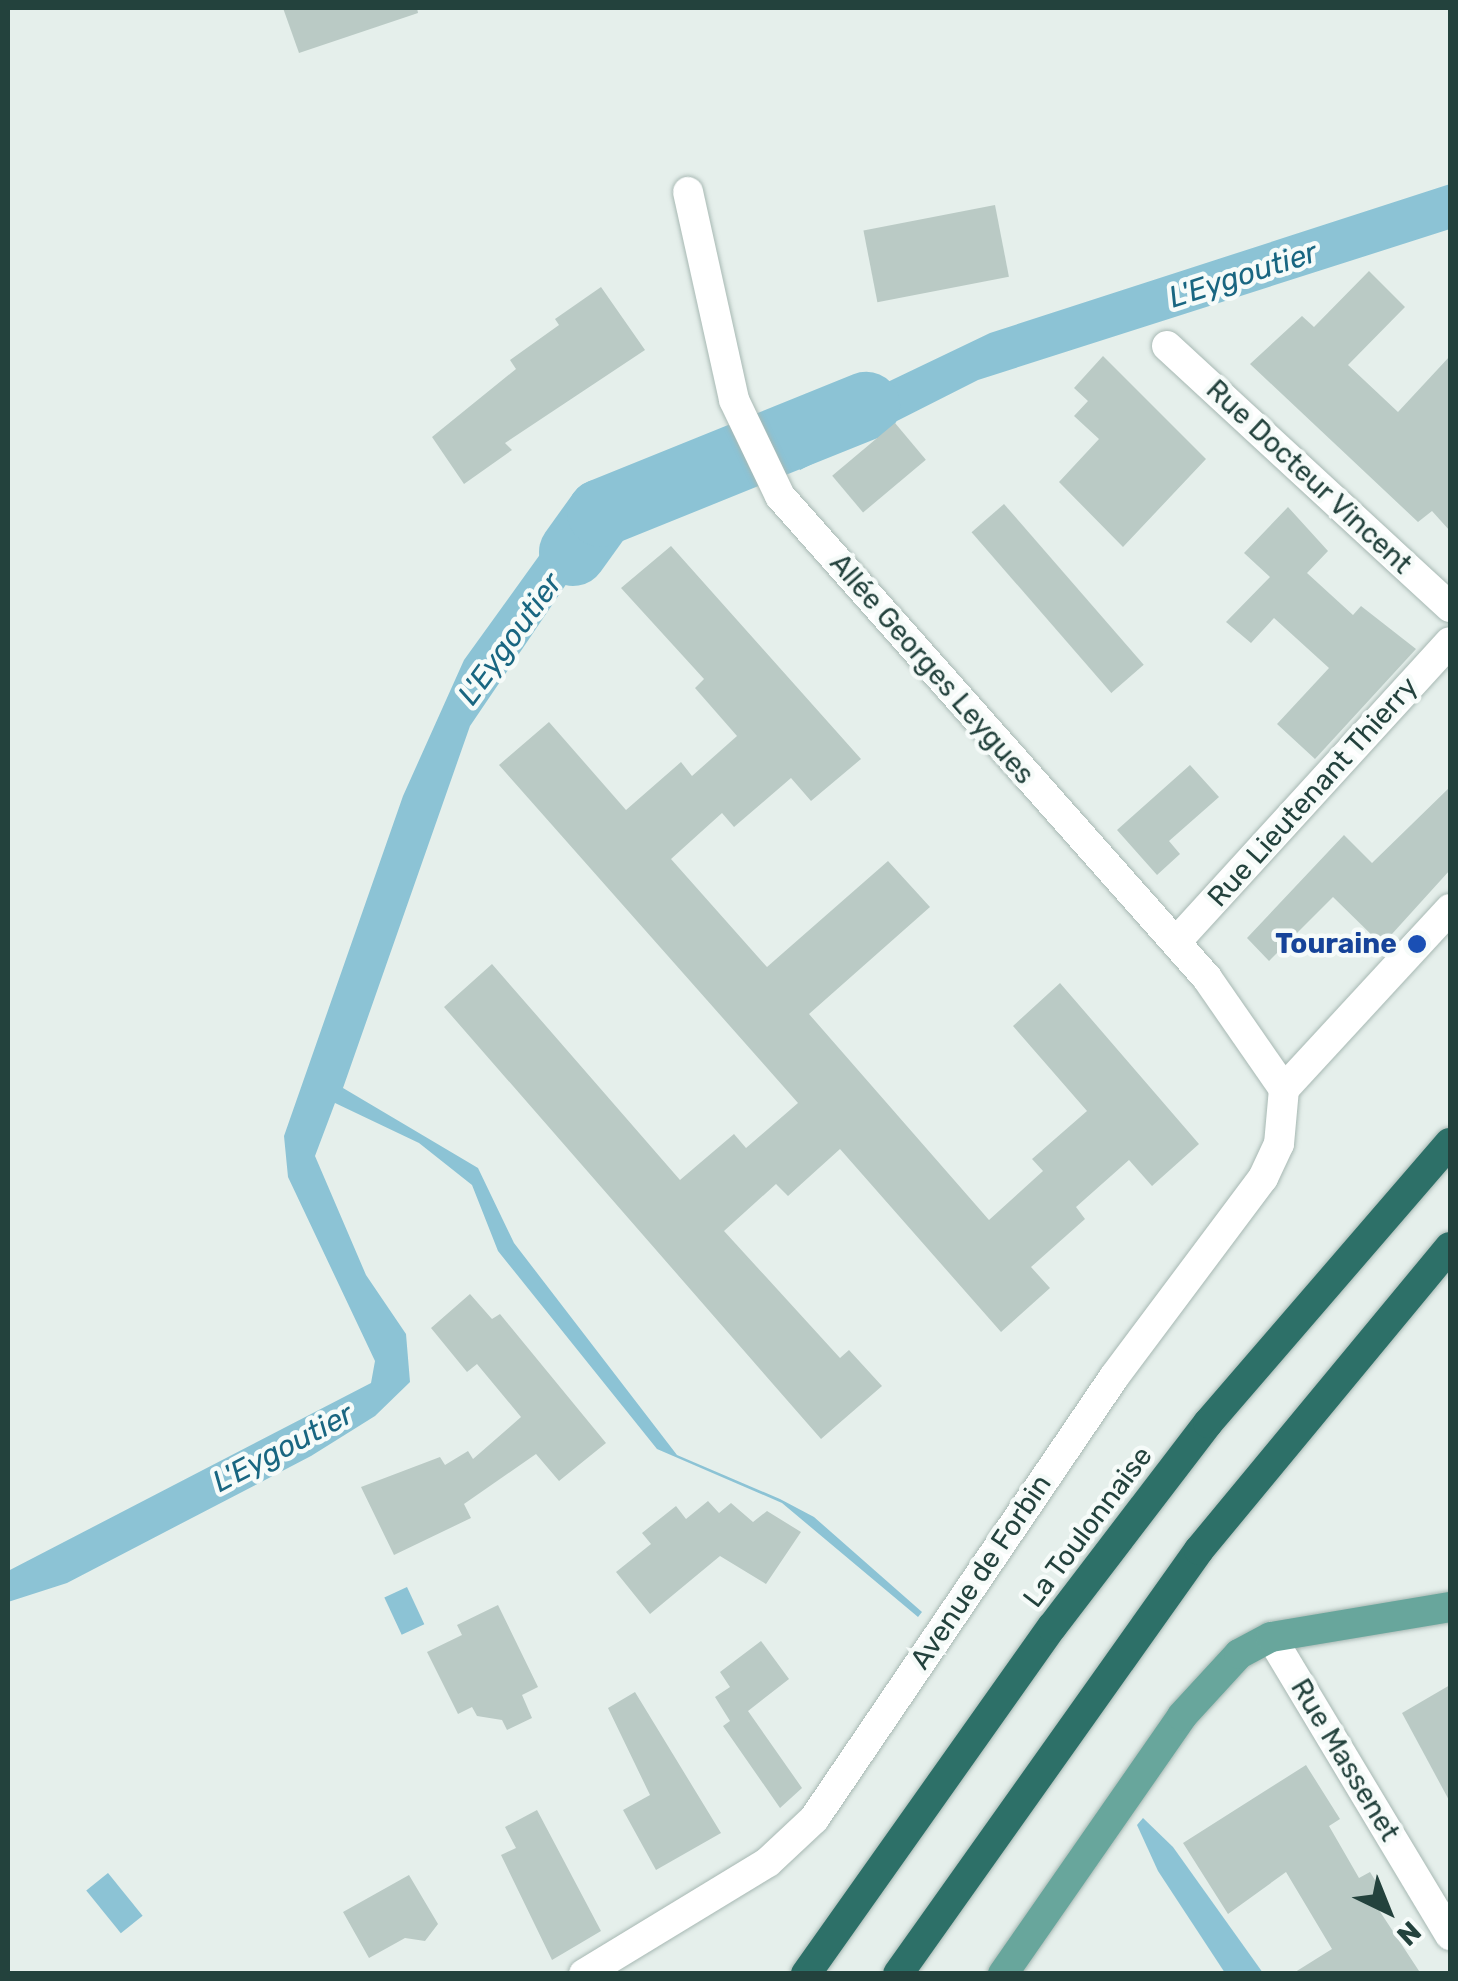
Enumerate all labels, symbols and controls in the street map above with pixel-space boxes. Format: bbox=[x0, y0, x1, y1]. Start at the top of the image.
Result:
water label: L'Eygoutier bbox=[1164, 234, 1322, 316]
street label: Rue Docteur Vincent bbox=[1199, 373, 1419, 581]
street label: Allée Georges Leygues bbox=[823, 547, 1041, 791]
water label: L'Eygoutier bbox=[450, 566, 570, 712]
street label: Rue Lieutenant Thierry bbox=[1201, 670, 1425, 914]
place label: Touraine bbox=[1275, 927, 1397, 961]
marker: Touraine bbox=[1406, 933, 1428, 955]
water label: L'Eygoutier bbox=[207, 1396, 359, 1500]
street label: La Toulonnaise bbox=[1016, 1440, 1160, 1614]
street label: Avenue de Forbin bbox=[904, 1468, 1058, 1676]
street label: Rue Massenet bbox=[1283, 1673, 1407, 1847]
north arrow bbox=[1338, 1861, 1438, 1961]
text: N bbox=[1390, 1914, 1427, 1952]

